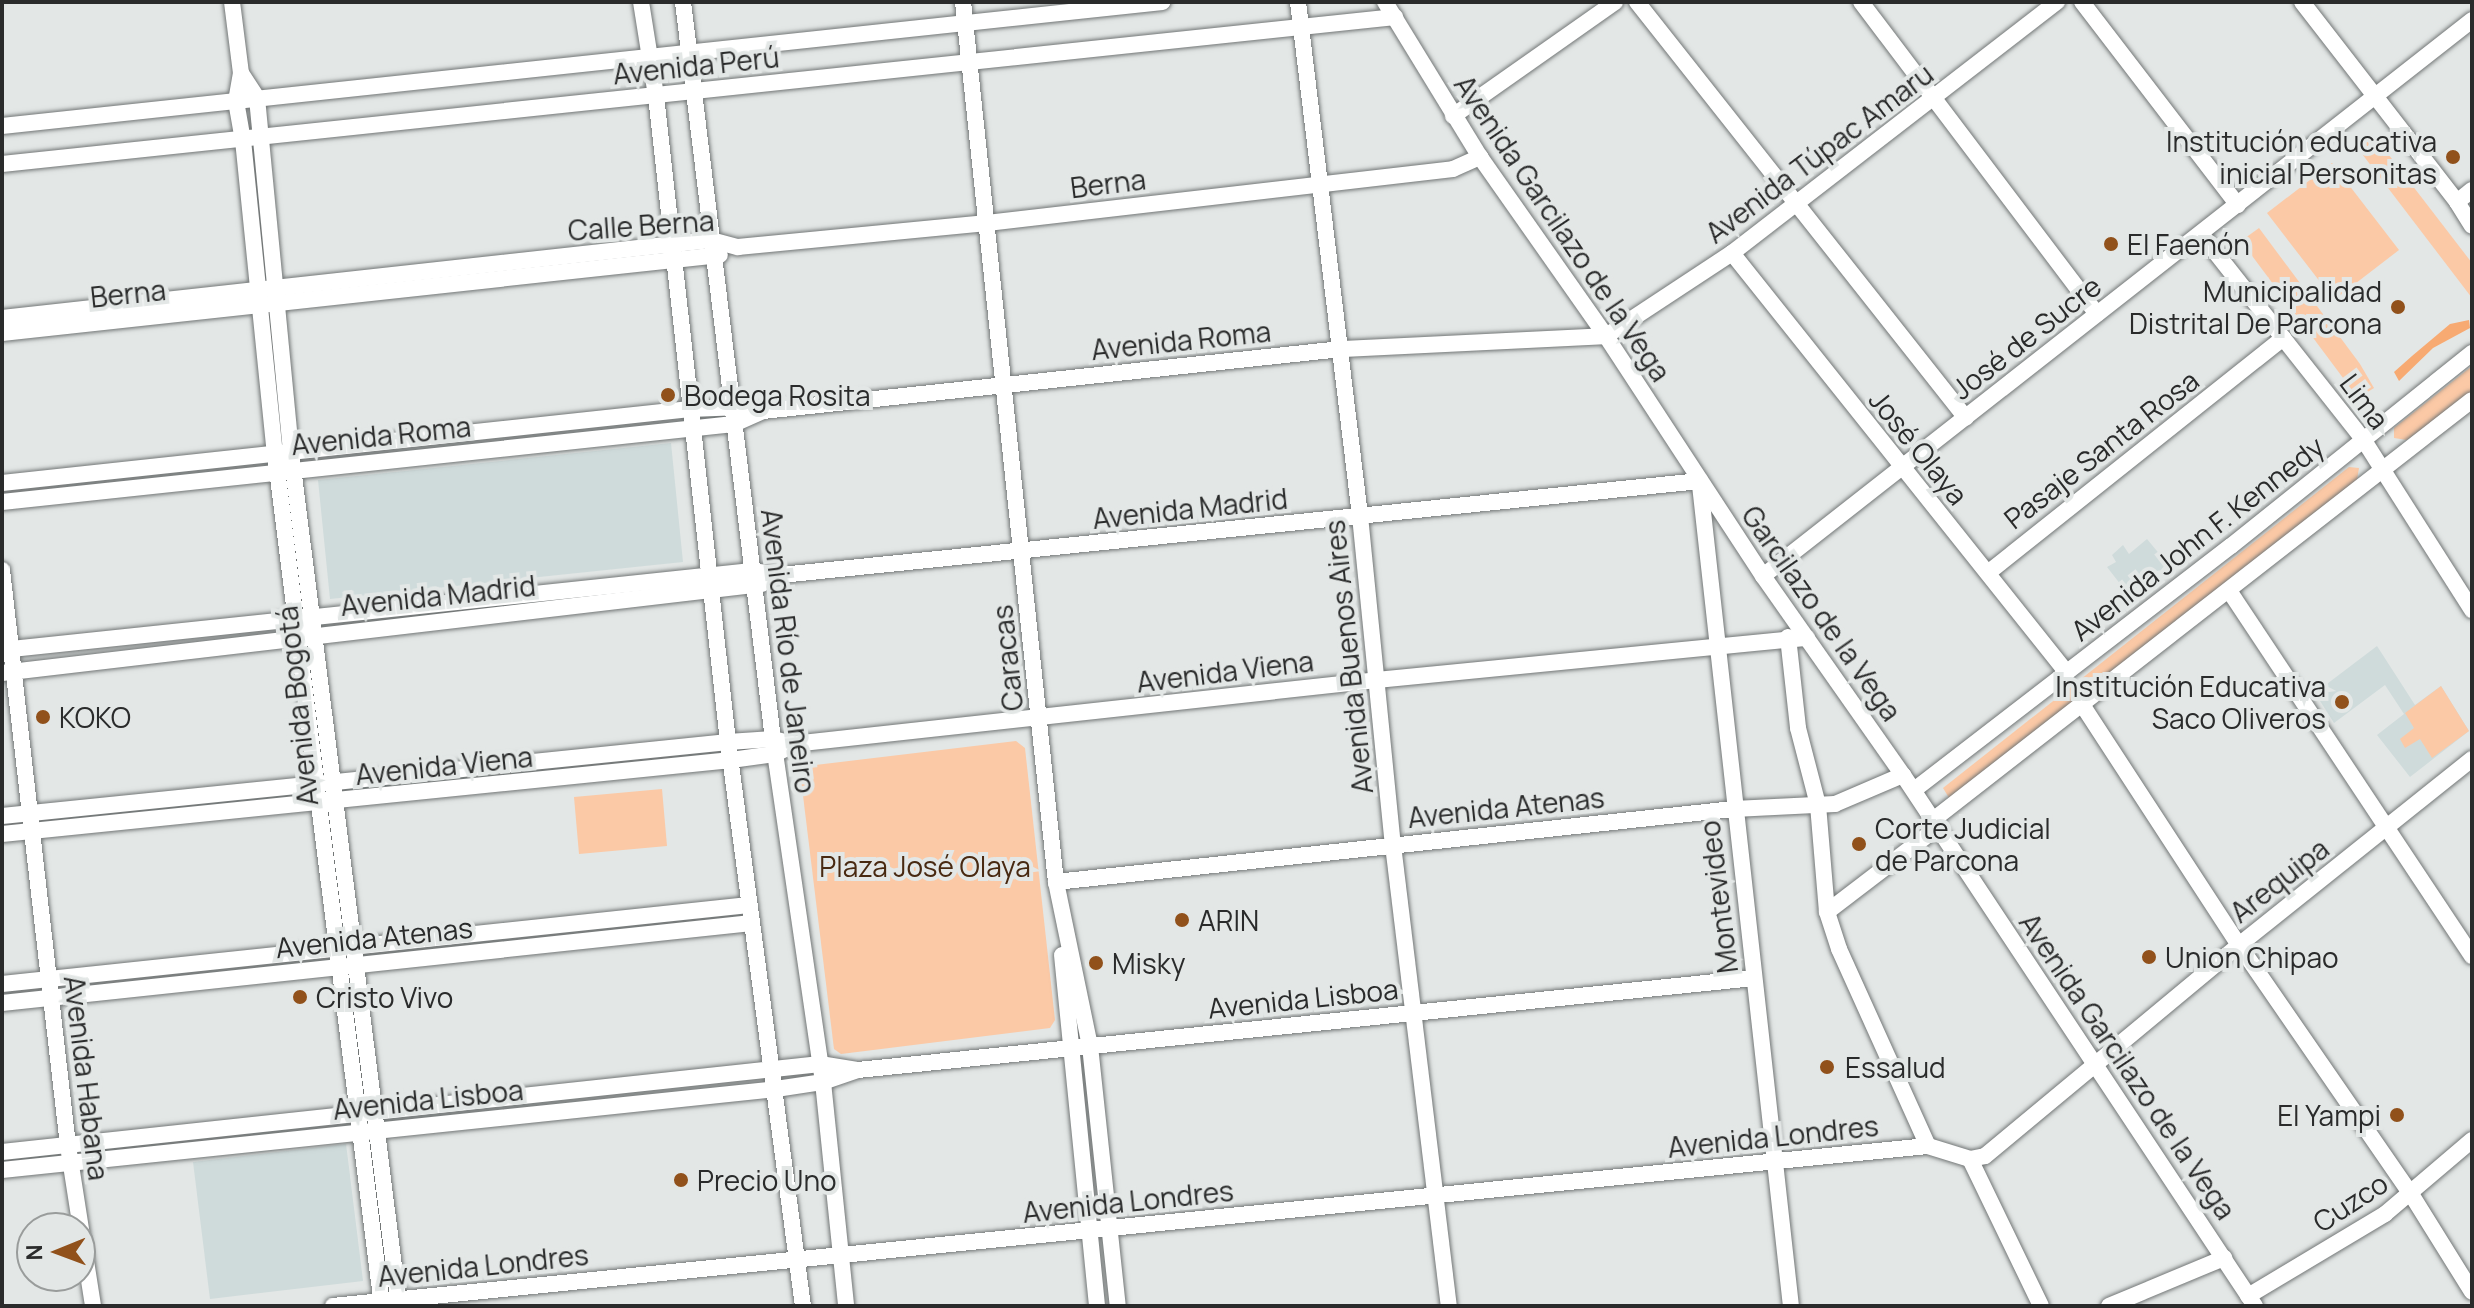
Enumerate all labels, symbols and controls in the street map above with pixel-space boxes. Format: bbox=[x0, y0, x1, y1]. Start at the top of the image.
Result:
street label: Avenida Perú bbox=[611, 40, 781, 90]
street label: Avenida Túpac Amaru bbox=[1699, 57, 1939, 249]
street label: Avenida Garcilazo de la Vega bbox=[1448, 69, 1678, 387]
place label: Institución educativa inicial Personitas bbox=[2166, 124, 2437, 190]
marker: Institución educativa inicial Personitas bbox=[2444, 148, 2462, 166]
street label: Berna bbox=[1068, 162, 1148, 204]
street label: Calle Berna bbox=[567, 203, 715, 247]
place label: El Faenón bbox=[2127, 227, 2250, 261]
marker: El Faenón bbox=[2102, 235, 2120, 253]
street label: José de Sucre bbox=[1945, 268, 2107, 406]
street label: Berna bbox=[89, 272, 167, 314]
place label: Municipalidad Distrital De Parcona bbox=[2129, 274, 2382, 340]
marker: Municipalidad Distrital De Parcona bbox=[2389, 298, 2407, 316]
street label: Avenida Roma bbox=[1089, 314, 1273, 366]
street label: Pasaje Santa Rosa bbox=[1997, 363, 2205, 535]
street label: Lima bbox=[2333, 367, 2397, 435]
place label: Bodega Rosita bbox=[684, 378, 870, 412]
street label: José Olaya bbox=[1863, 383, 1975, 511]
marker: Bodega Rosita bbox=[659, 386, 677, 404]
street label: Avenida Roma bbox=[289, 409, 473, 461]
street label: Avenida John F. Kennedy bbox=[2064, 429, 2330, 647]
street label: Avenida Madrid bbox=[1091, 481, 1289, 535]
street label: Garcilazo de la Vega bbox=[1735, 499, 1909, 727]
street label: Avenida Río de Janeiro bbox=[755, 507, 823, 795]
street label: Avenida Buenos Aires bbox=[1317, 518, 1379, 796]
street label: Avenida Madrid bbox=[339, 568, 537, 622]
street label: Caracas bbox=[985, 603, 1029, 713]
street label: Avenida Bogotá bbox=[270, 604, 324, 808]
street label: Avenida Viena bbox=[1135, 643, 1315, 699]
place label: Institución Educativa Saco Oliveros bbox=[2055, 669, 2326, 735]
marker: Institución Educativa Saco Oliveros bbox=[2333, 693, 2351, 711]
place label: KOKO bbox=[59, 700, 131, 734]
marker: KOKO bbox=[34, 708, 52, 726]
street label: Avenida Viena bbox=[354, 739, 534, 791]
street label: Avenida Atenas bbox=[1406, 780, 1606, 834]
place label: Corte Judicial de Parcona bbox=[1875, 811, 2051, 877]
street label: Montevideo bbox=[1692, 819, 1744, 975]
street label: Arequipa bbox=[2223, 831, 2335, 929]
marker: Corte Judicial de Parcona bbox=[1850, 835, 1868, 853]
park label: Plaza José Olaya bbox=[819, 849, 1031, 883]
place label: ARIN bbox=[1198, 903, 1259, 937]
street label: Avenida Garcilazo de la Vega bbox=[2013, 907, 2243, 1225]
street label: Avenida Atenas bbox=[274, 910, 474, 964]
marker: ARIN bbox=[1173, 911, 1191, 929]
place label: Union Chipao bbox=[2165, 940, 2339, 974]
place label: Misky bbox=[1112, 946, 1185, 980]
marker: Union Chipao bbox=[2140, 948, 2158, 966]
marker: Misky bbox=[1087, 954, 1105, 972]
street label: Avenida Lisboa bbox=[1206, 971, 1400, 1025]
street label: Avenida Habana bbox=[58, 974, 116, 1182]
place label: Cristo Vivo bbox=[316, 980, 453, 1014]
marker: Cristo Vivo bbox=[291, 988, 309, 1006]
place label: Essalud bbox=[1845, 1050, 1946, 1084]
marker: Essalud bbox=[1816, 1056, 1838, 1078]
street label: Avenida Lisboa bbox=[331, 1072, 525, 1126]
place label: El Yampi bbox=[2277, 1098, 2381, 1132]
marker: El Yampi bbox=[2388, 1106, 2406, 1124]
street label: Avenida Londres bbox=[1666, 1108, 1880, 1164]
place label: Precio Uno bbox=[697, 1163, 837, 1197]
street label: Cuzco bbox=[2306, 1166, 2394, 1238]
marker: Precio Uno bbox=[672, 1171, 690, 1189]
street label: Avenida Londres bbox=[1021, 1173, 1235, 1229]
north arrow bbox=[16, 1212, 96, 1292]
street label: Avenida Londres bbox=[376, 1237, 590, 1293]
text: N bbox=[19, 1244, 49, 1261]

